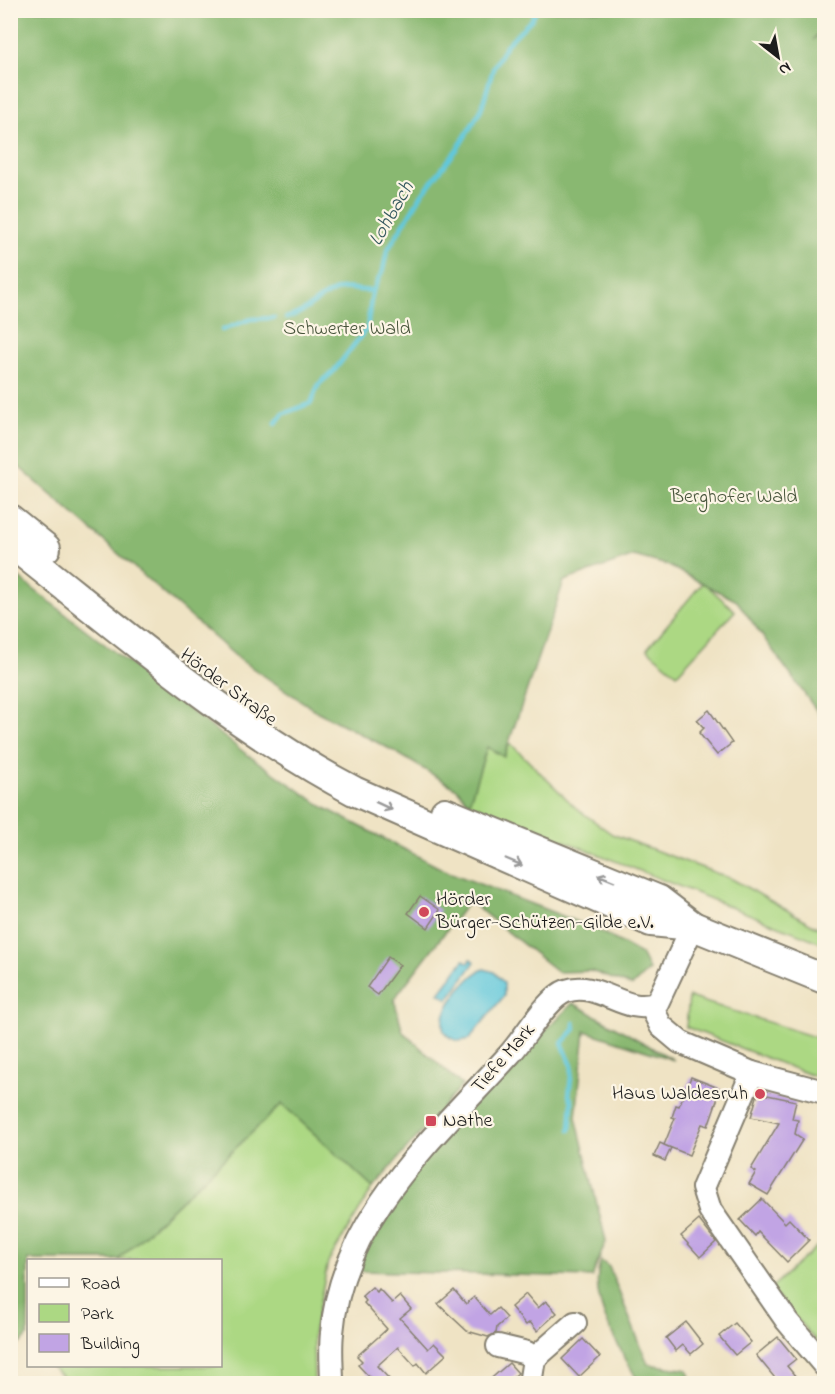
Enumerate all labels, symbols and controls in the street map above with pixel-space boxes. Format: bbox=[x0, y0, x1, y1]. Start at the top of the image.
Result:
north arrow bbox=[748, 27, 808, 87]
text: N bbox=[774, 55, 796, 81]
water label: Lohbach bbox=[362, 175, 423, 252]
park label: Schwerter Wald bbox=[283, 315, 411, 344]
park label: Berghofer Wald bbox=[669, 483, 798, 513]
street label: Hörder Straße bbox=[173, 642, 283, 734]
one-way arrow bbox=[374, 800, 392, 812]
one-way arrow bbox=[504, 857, 523, 868]
one-way arrow bbox=[597, 872, 615, 883]
place label: Hörder Bürger-Schützen-Gilde e.V. bbox=[435, 886, 654, 939]
marker: Hörder Bürger-Schützen-Gilde e.V. bbox=[417, 905, 431, 919]
street label: Tiefe Mark bbox=[465, 1017, 543, 1101]
place label: Haus Waldesruh bbox=[612, 1080, 748, 1109]
marker: Haus Waldesruh bbox=[753, 1087, 767, 1101]
place label: Nathe bbox=[443, 1107, 493, 1136]
marker: Nathe bbox=[424, 1114, 438, 1128]
legend bbox=[27, 1259, 222, 1367]
text: Road bbox=[81, 1272, 120, 1298]
text: Park bbox=[81, 1302, 114, 1328]
text: Building bbox=[80, 1332, 140, 1359]

